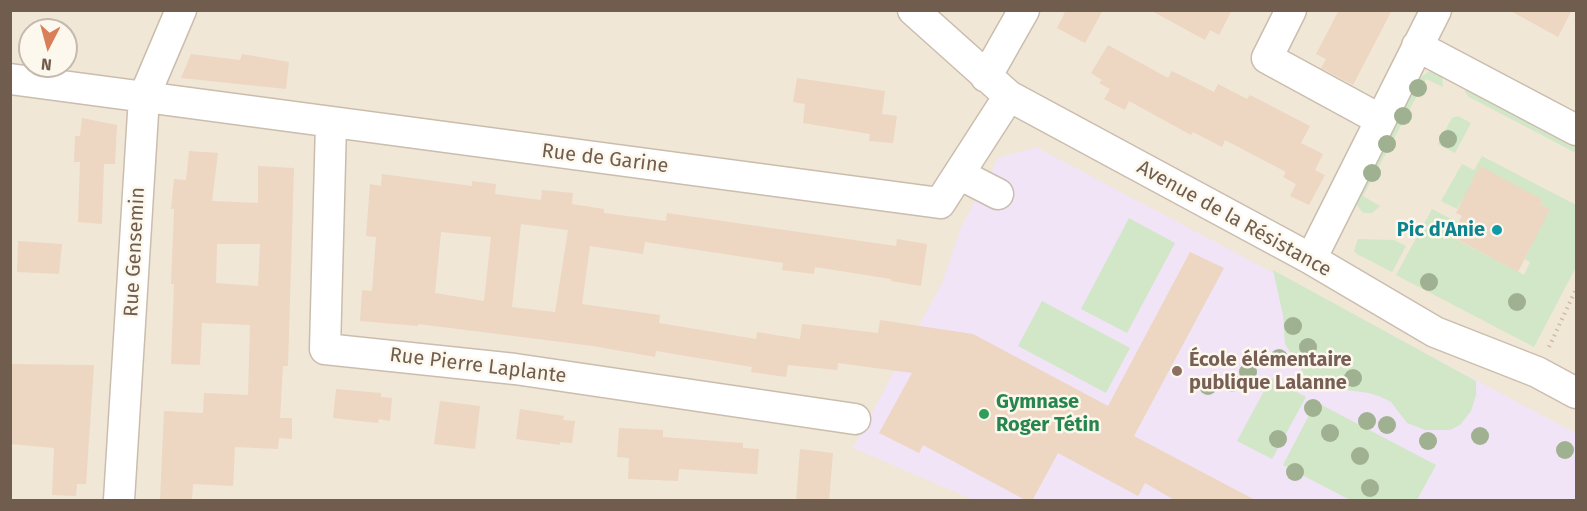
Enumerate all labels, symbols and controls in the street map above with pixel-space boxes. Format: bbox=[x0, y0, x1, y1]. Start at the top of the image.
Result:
north arrow bbox=[18, 18, 78, 78]
text: N bbox=[40, 54, 53, 74]
street label: Rue de Garine bbox=[540, 139, 670, 179]
street label: Avenue de la Résistance bbox=[1133, 156, 1335, 282]
street label: Rue Gensemin bbox=[120, 187, 150, 317]
place label: Pic d'Anie bbox=[1397, 218, 1485, 242]
marker: Pic d'Anie bbox=[1490, 223, 1504, 237]
street label: Rue Pierre Laplante bbox=[388, 343, 568, 389]
place label: École élémentaire publique Lalanne bbox=[1189, 348, 1352, 395]
marker: École élémentaire publique Lalanne bbox=[1170, 364, 1184, 378]
place label: Gymnase Roger Tétin bbox=[996, 390, 1100, 437]
marker: Gymnase Roger Tétin bbox=[977, 407, 991, 421]

